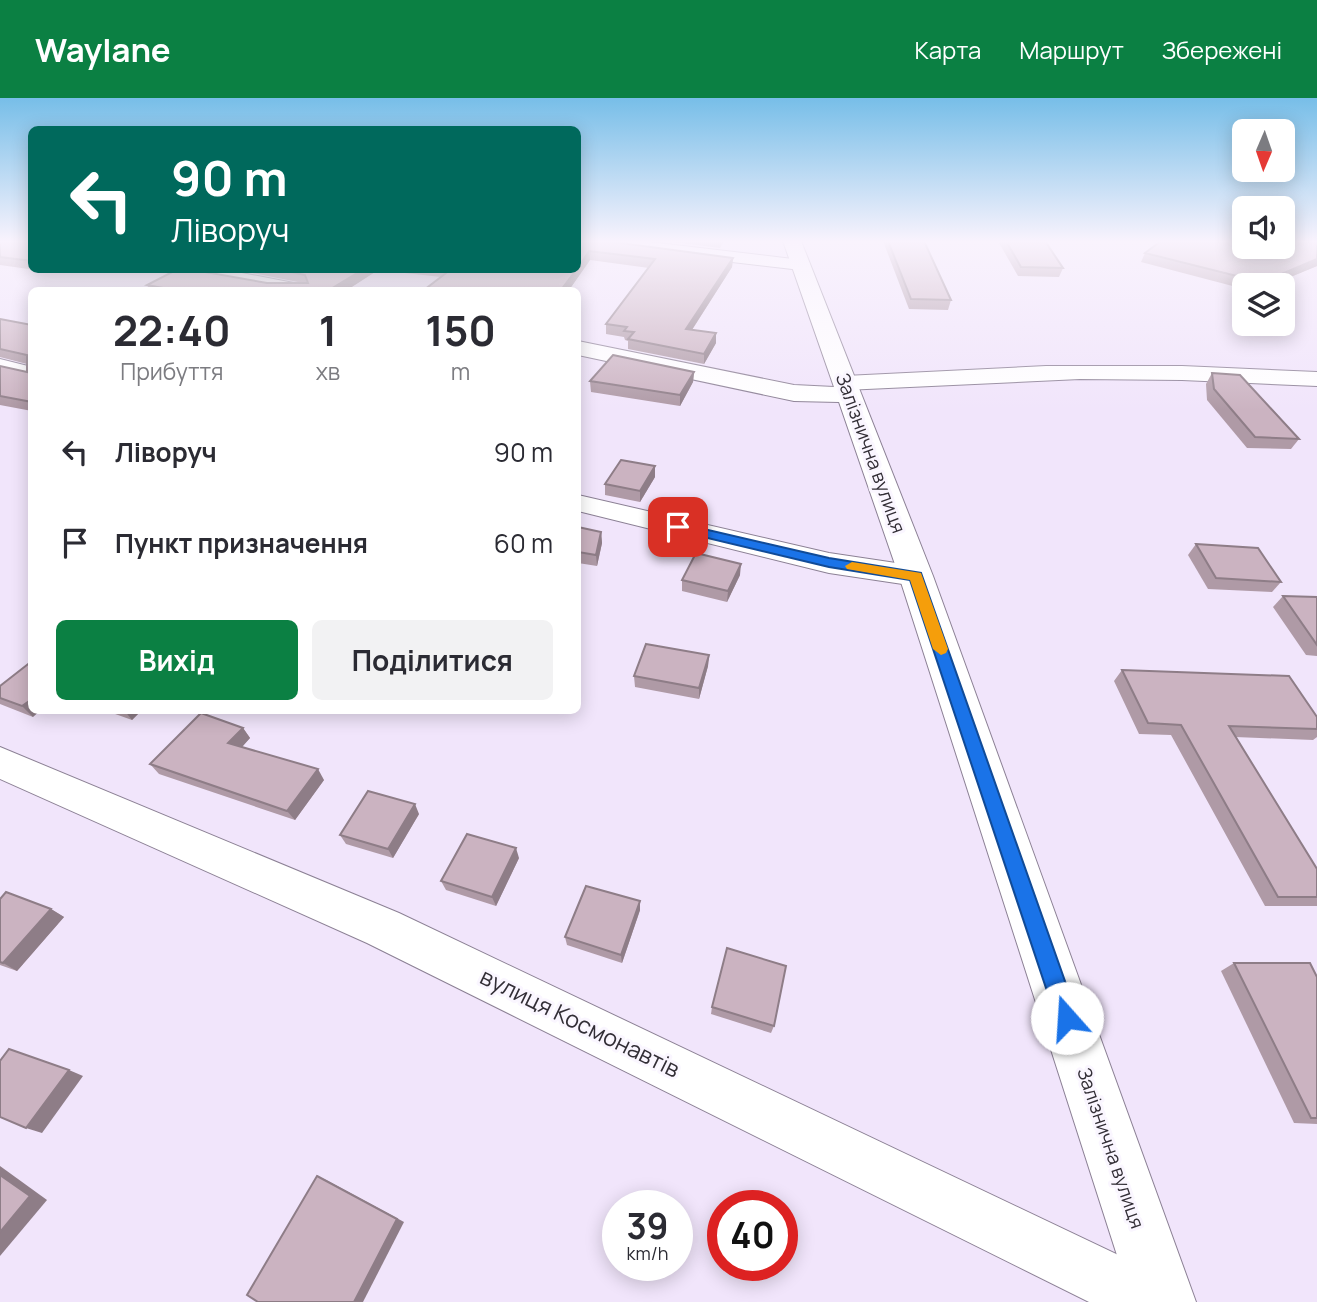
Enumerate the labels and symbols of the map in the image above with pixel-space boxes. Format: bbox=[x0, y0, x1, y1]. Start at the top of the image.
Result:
north arrow bbox=[1232, 119, 1295, 182]
street label: Залізнична вулиця bbox=[830, 369, 912, 537]
pin bbox=[648, 497, 708, 557]
street label: вулиця Космонавтів bbox=[475, 960, 686, 1084]
position arrow bbox=[1030, 981, 1104, 1055]
street label: Залізнична вулиця bbox=[1071, 1064, 1151, 1232]
speed limit sign: 40 bbox=[707, 1190, 798, 1281]

